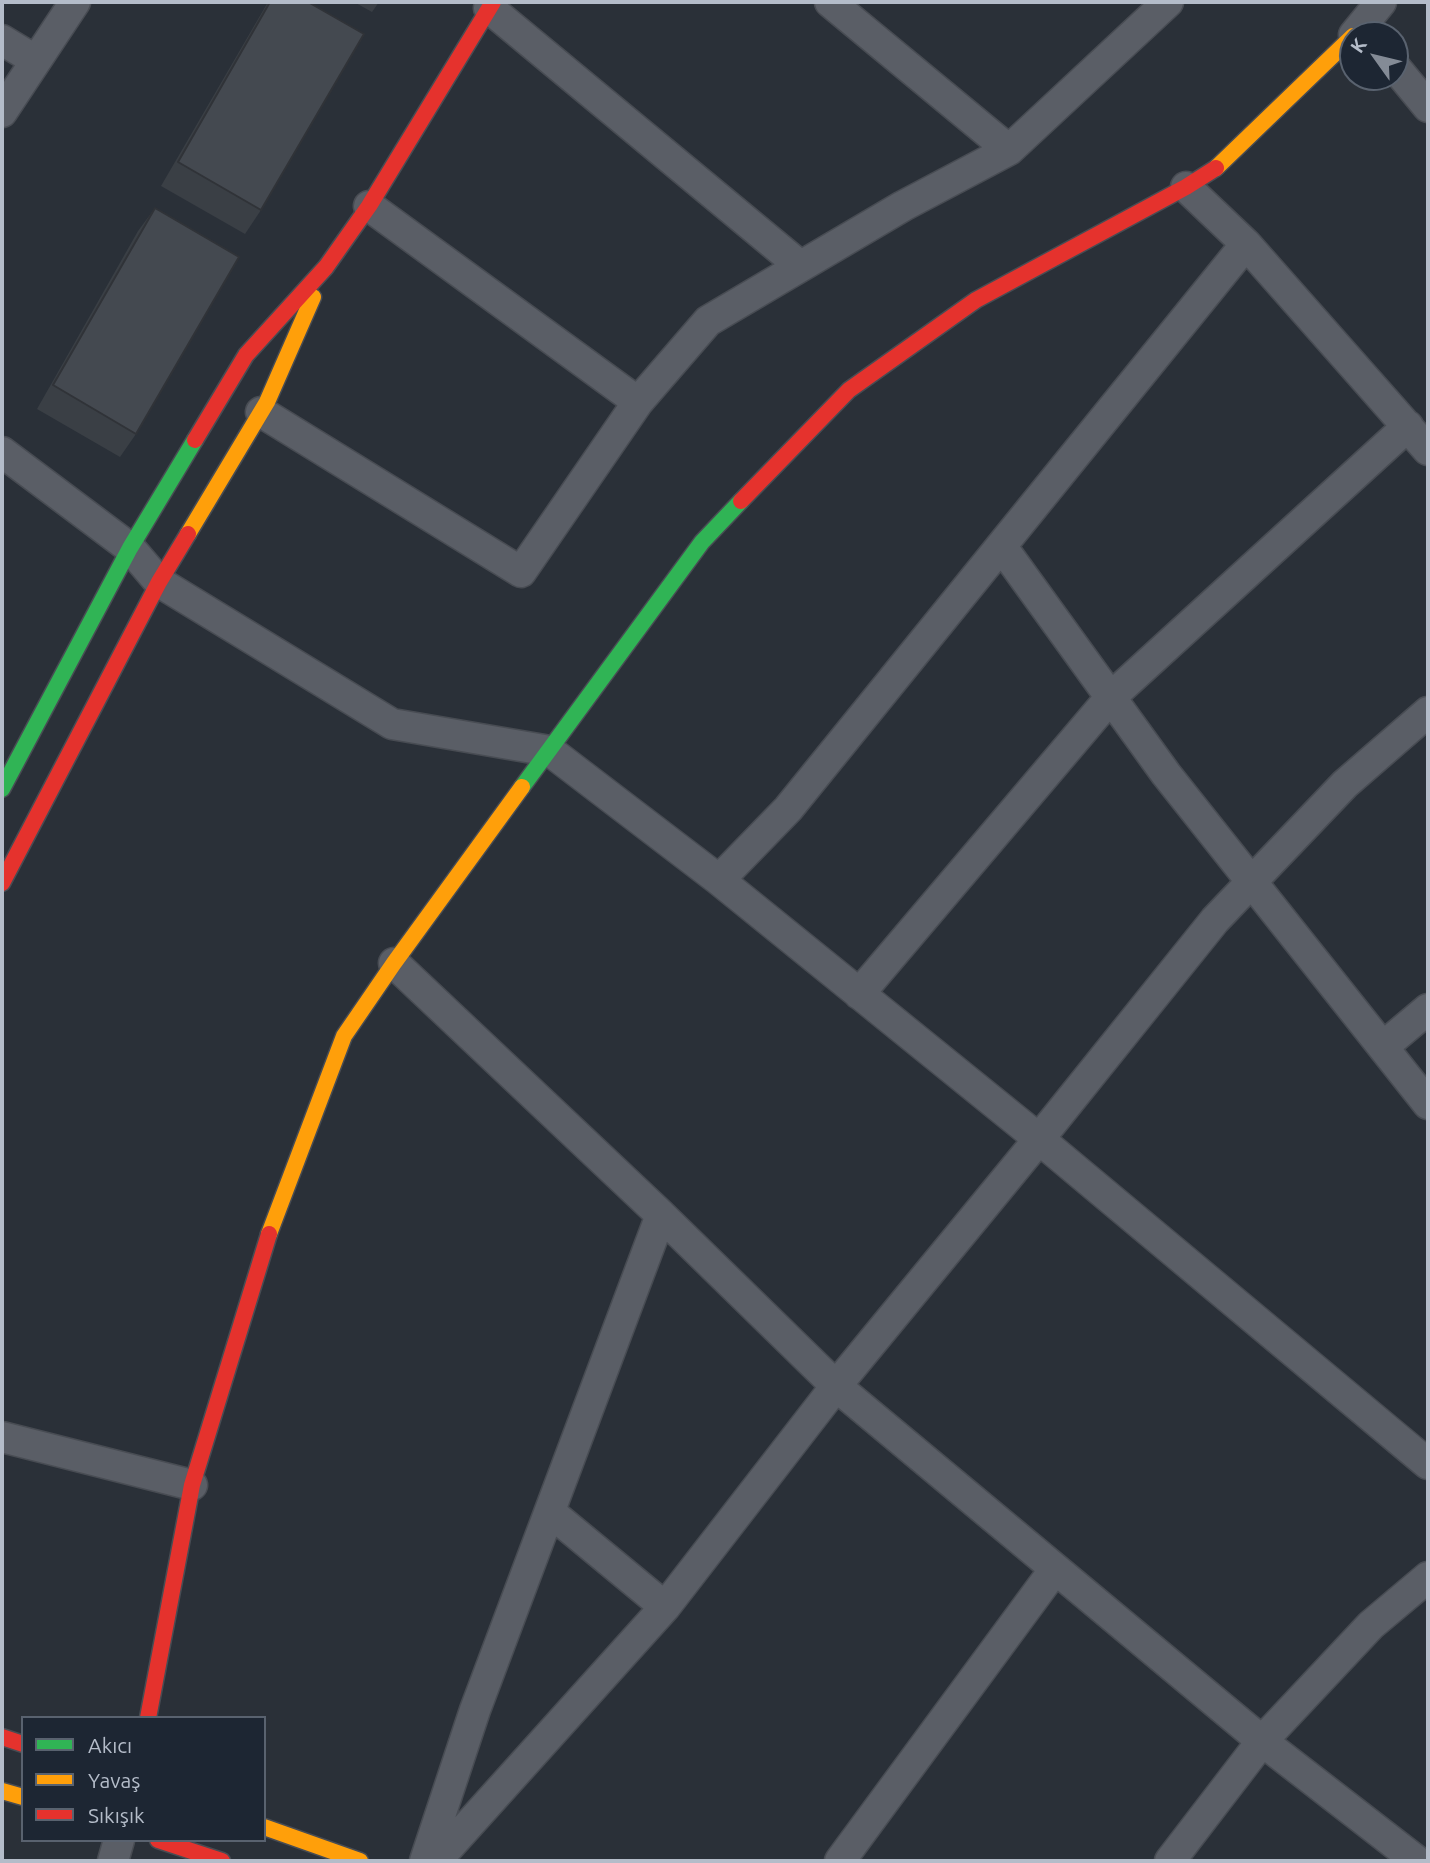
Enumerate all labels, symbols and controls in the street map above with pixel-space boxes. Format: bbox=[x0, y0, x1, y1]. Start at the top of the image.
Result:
north arrow bbox=[1339, 21, 1409, 91]
text: K bbox=[1346, 34, 1371, 57]
legend bbox=[21, 1716, 266, 1842]
text: Akıcı bbox=[88, 1733, 132, 1757]
text: Yavaş bbox=[88, 1768, 140, 1792]
text: Sıkışık bbox=[88, 1803, 145, 1827]

